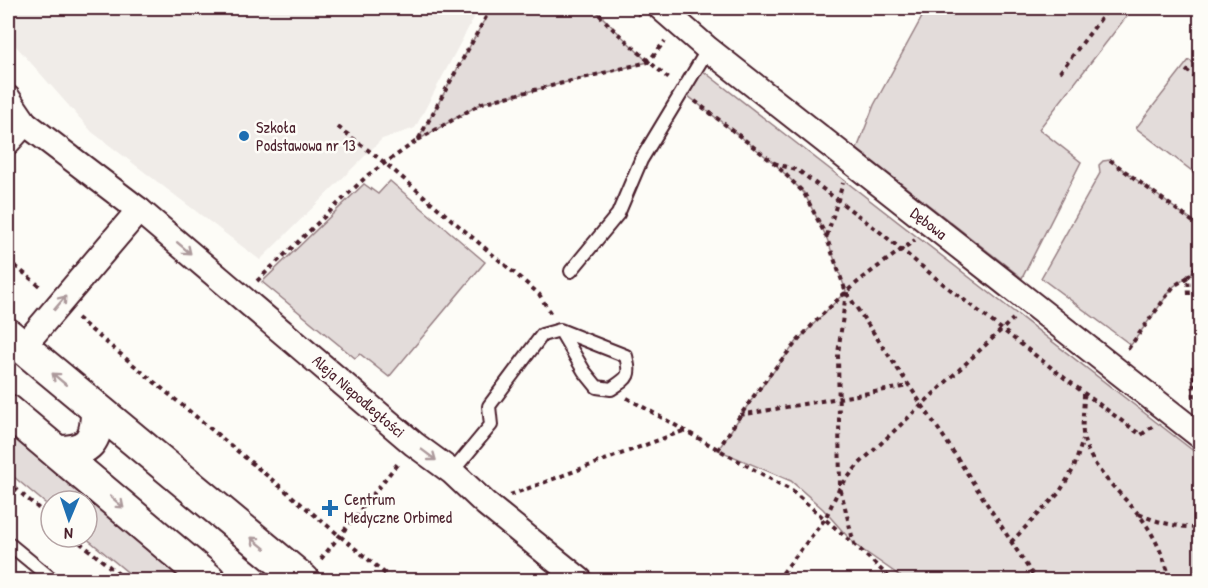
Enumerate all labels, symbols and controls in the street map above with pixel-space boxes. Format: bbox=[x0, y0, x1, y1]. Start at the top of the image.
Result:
place label: Szkoła Podstawowa nr 13 bbox=[256, 116, 356, 156]
marker: Szkoła Podstawowa nr 13 bbox=[237, 129, 251, 143]
street label: Dębowa bbox=[906, 202, 952, 244]
one-way arrow bbox=[176, 241, 191, 255]
one-way arrow bbox=[54, 295, 67, 311]
street label: Aleja Niepodległości bbox=[308, 350, 410, 442]
one-way arrow bbox=[52, 372, 67, 386]
one-way arrow bbox=[421, 449, 437, 461]
place label: Centrum Medyczne Orbimed bbox=[344, 488, 452, 528]
north arrow bbox=[39, 489, 99, 549]
one-way arrow bbox=[109, 496, 125, 509]
marker: Centrum Medyczne Orbimed bbox=[321, 499, 339, 517]
text: N bbox=[63, 523, 73, 545]
one-way arrow bbox=[250, 537, 266, 550]

